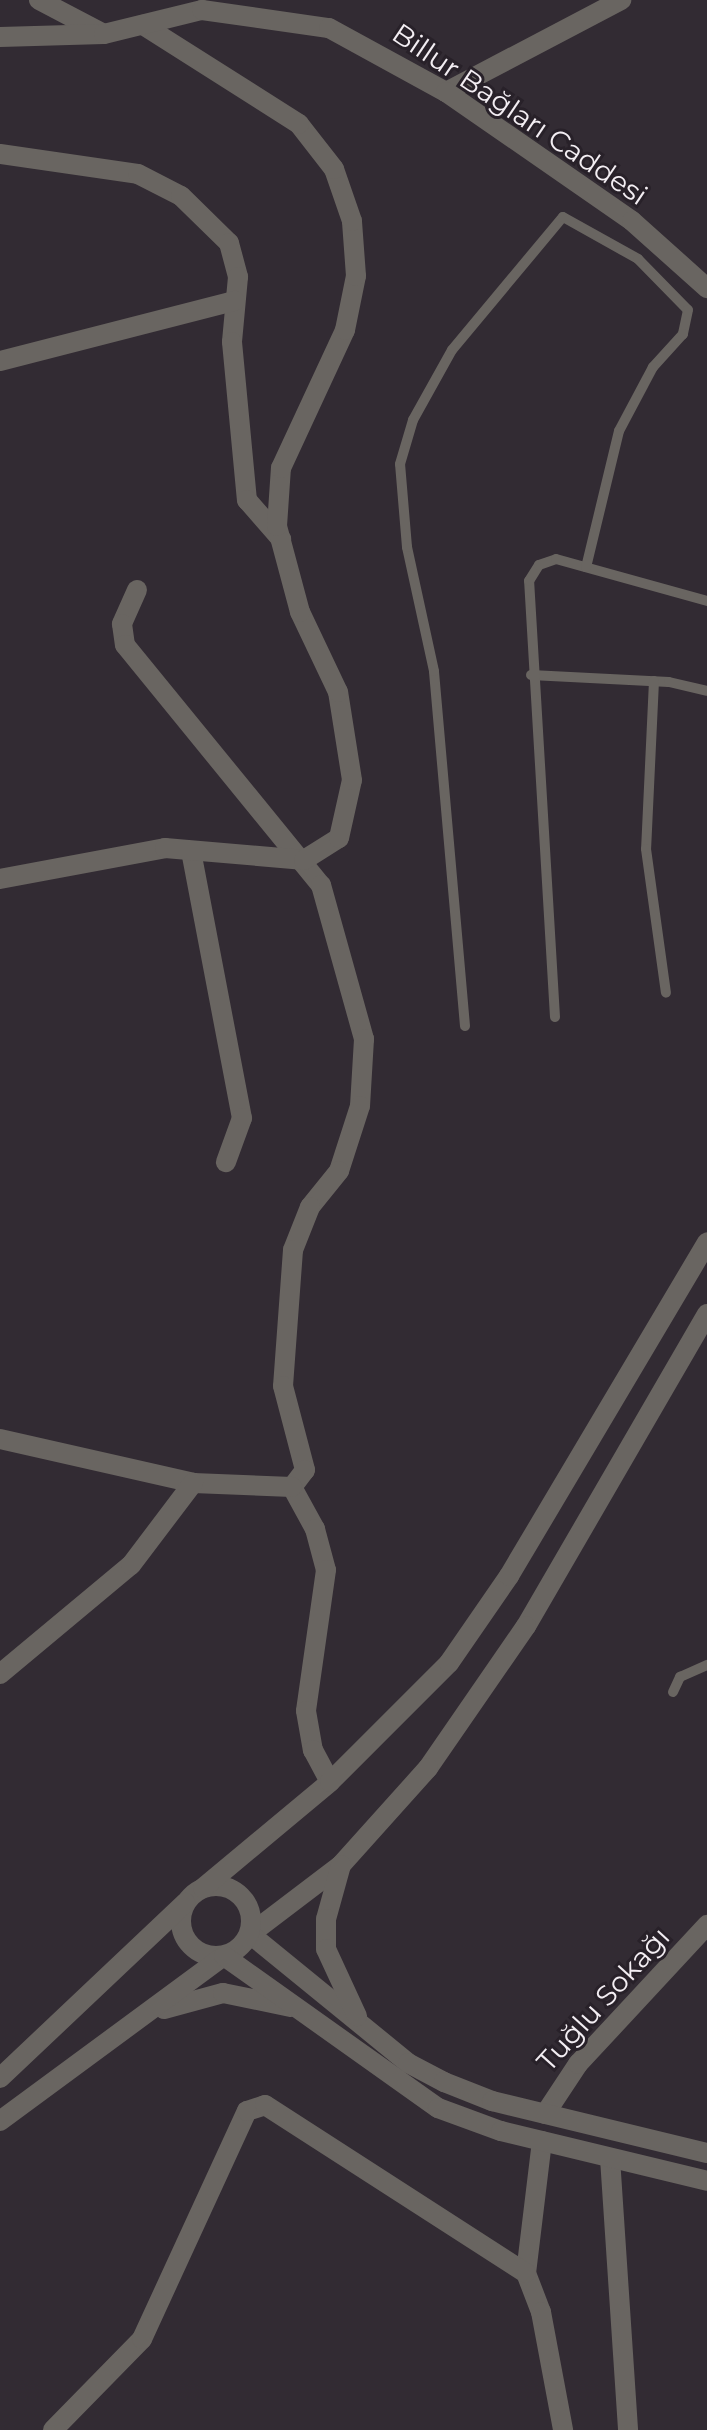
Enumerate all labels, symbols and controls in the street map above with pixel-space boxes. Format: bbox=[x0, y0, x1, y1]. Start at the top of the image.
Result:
street label: Billur Bağları Caddesi bbox=[386, 16, 654, 212]
street label: Tuğlu Sokağı bbox=[530, 1920, 676, 2078]

